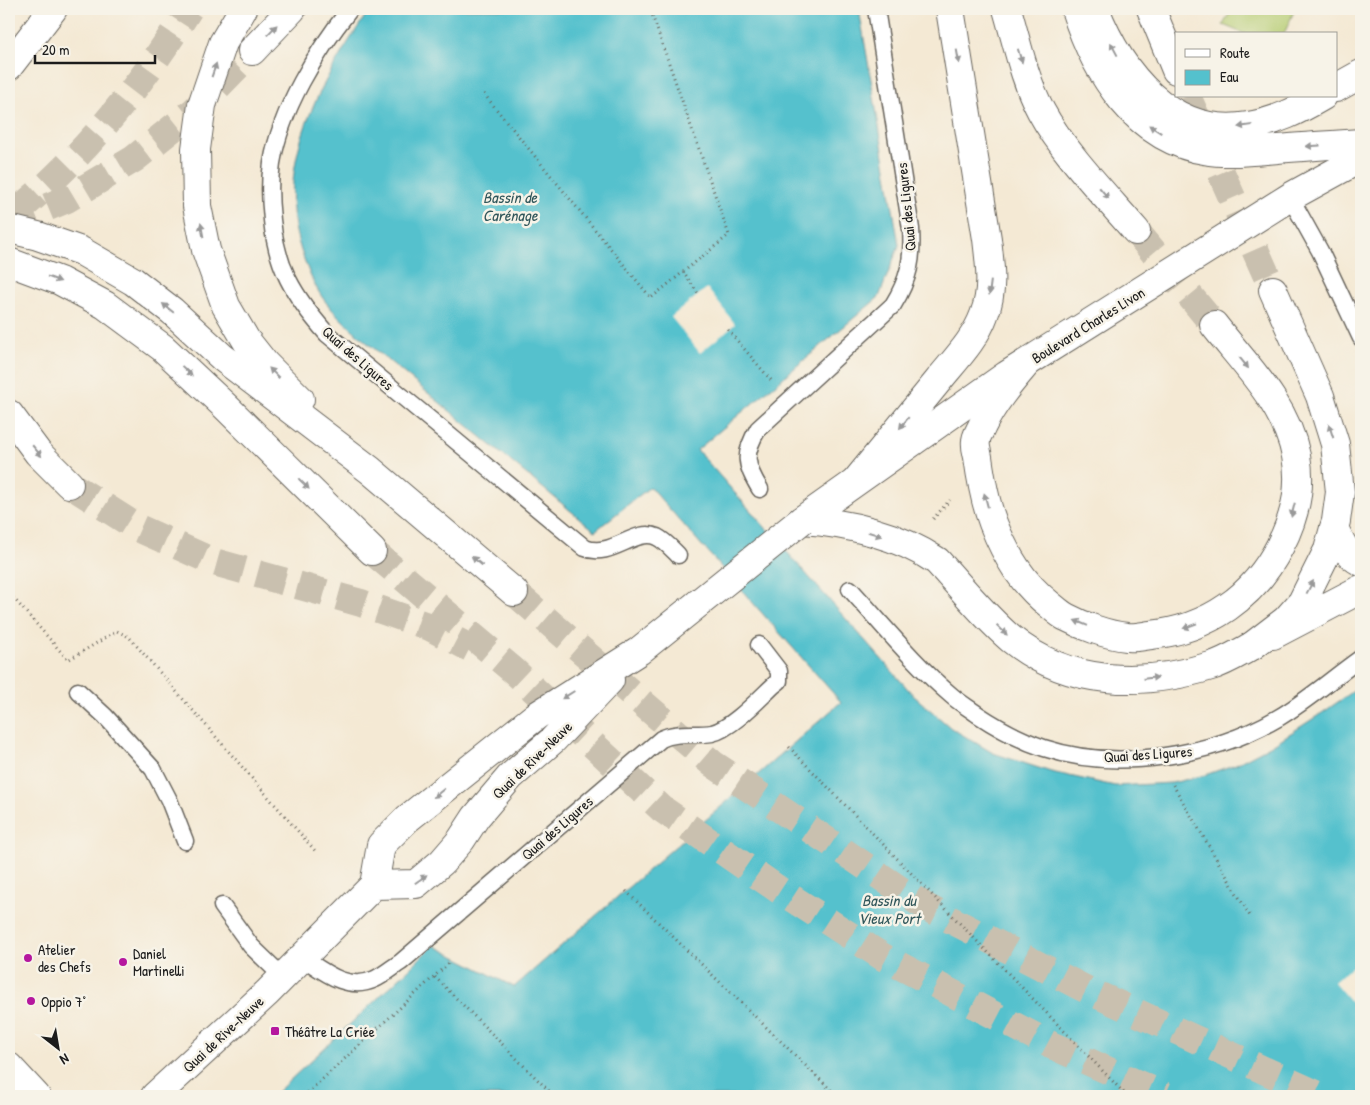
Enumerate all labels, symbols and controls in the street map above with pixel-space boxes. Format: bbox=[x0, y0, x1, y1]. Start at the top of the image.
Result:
one-way arrow bbox=[266, 24, 278, 36]
scale bar bbox=[35, 32, 155, 64]
legend bbox=[1175, 32, 1338, 98]
text: 20 m bbox=[42, 39, 69, 60]
one-way arrow bbox=[1110, 42, 1118, 56]
text: Route bbox=[1220, 42, 1250, 63]
one-way arrow bbox=[1017, 48, 1025, 63]
one-way arrow bbox=[954, 49, 962, 65]
one-way arrow bbox=[211, 63, 218, 78]
text: Eau bbox=[1220, 66, 1239, 87]
one-way arrow bbox=[1237, 122, 1253, 130]
one-way arrow bbox=[1148, 125, 1162, 134]
one-way arrow bbox=[1304, 143, 1320, 151]
street label: Quai des Ligures bbox=[891, 162, 921, 252]
water label: Bassin de Carénage bbox=[483, 186, 538, 226]
one-way arrow bbox=[1098, 186, 1109, 199]
one-way arrow bbox=[197, 222, 205, 238]
one-way arrow bbox=[47, 276, 62, 283]
one-way arrow bbox=[986, 280, 994, 296]
street label: Boulevard Charles Livon bbox=[1027, 282, 1149, 368]
one-way arrow bbox=[162, 303, 175, 314]
street label: Quai des Ligures bbox=[318, 321, 399, 395]
one-way arrow bbox=[1238, 356, 1249, 369]
one-way arrow bbox=[181, 365, 193, 377]
one-way arrow bbox=[268, 367, 280, 379]
one-way arrow bbox=[898, 416, 909, 429]
one-way arrow bbox=[1327, 423, 1335, 438]
one-way arrow bbox=[31, 444, 42, 457]
one-way arrow bbox=[298, 478, 310, 490]
one-way arrow bbox=[982, 492, 990, 507]
one-way arrow bbox=[1289, 503, 1297, 518]
one-way arrow bbox=[868, 530, 883, 538]
one-way arrow bbox=[471, 555, 484, 566]
one-way arrow bbox=[1306, 580, 1314, 595]
one-way arrow bbox=[1073, 619, 1088, 627]
one-way arrow bbox=[1182, 622, 1197, 630]
one-way arrow bbox=[995, 624, 1007, 636]
one-way arrow bbox=[1143, 674, 1159, 682]
one-way arrow bbox=[562, 691, 575, 700]
street label: Quai de Rive-Neuve bbox=[487, 716, 577, 804]
street label: Quai des Ligures bbox=[1103, 740, 1193, 768]
one-way arrow bbox=[433, 788, 446, 799]
street label: Quai des Ligures bbox=[517, 791, 598, 865]
one-way arrow bbox=[414, 875, 428, 884]
water label: Bassin du Vieux Port bbox=[858, 889, 922, 929]
place label: Atelier des Chefs bbox=[38, 939, 91, 977]
place label: Daniel Martinelli bbox=[133, 943, 185, 981]
marker: Atelier des Chefs bbox=[22, 952, 34, 964]
marker: Daniel Martinelli bbox=[117, 956, 129, 968]
place label: Oppio 7° bbox=[41, 991, 86, 1012]
street label: Quai de Rive-Neuve bbox=[178, 991, 268, 1077]
marker: Oppio 7° bbox=[25, 995, 37, 1007]
place label: Théâtre La Criée bbox=[285, 1021, 375, 1042]
north arrow bbox=[32, 1022, 82, 1072]
marker: Théâtre La Criée bbox=[269, 1025, 281, 1037]
text: N bbox=[56, 1050, 73, 1070]

